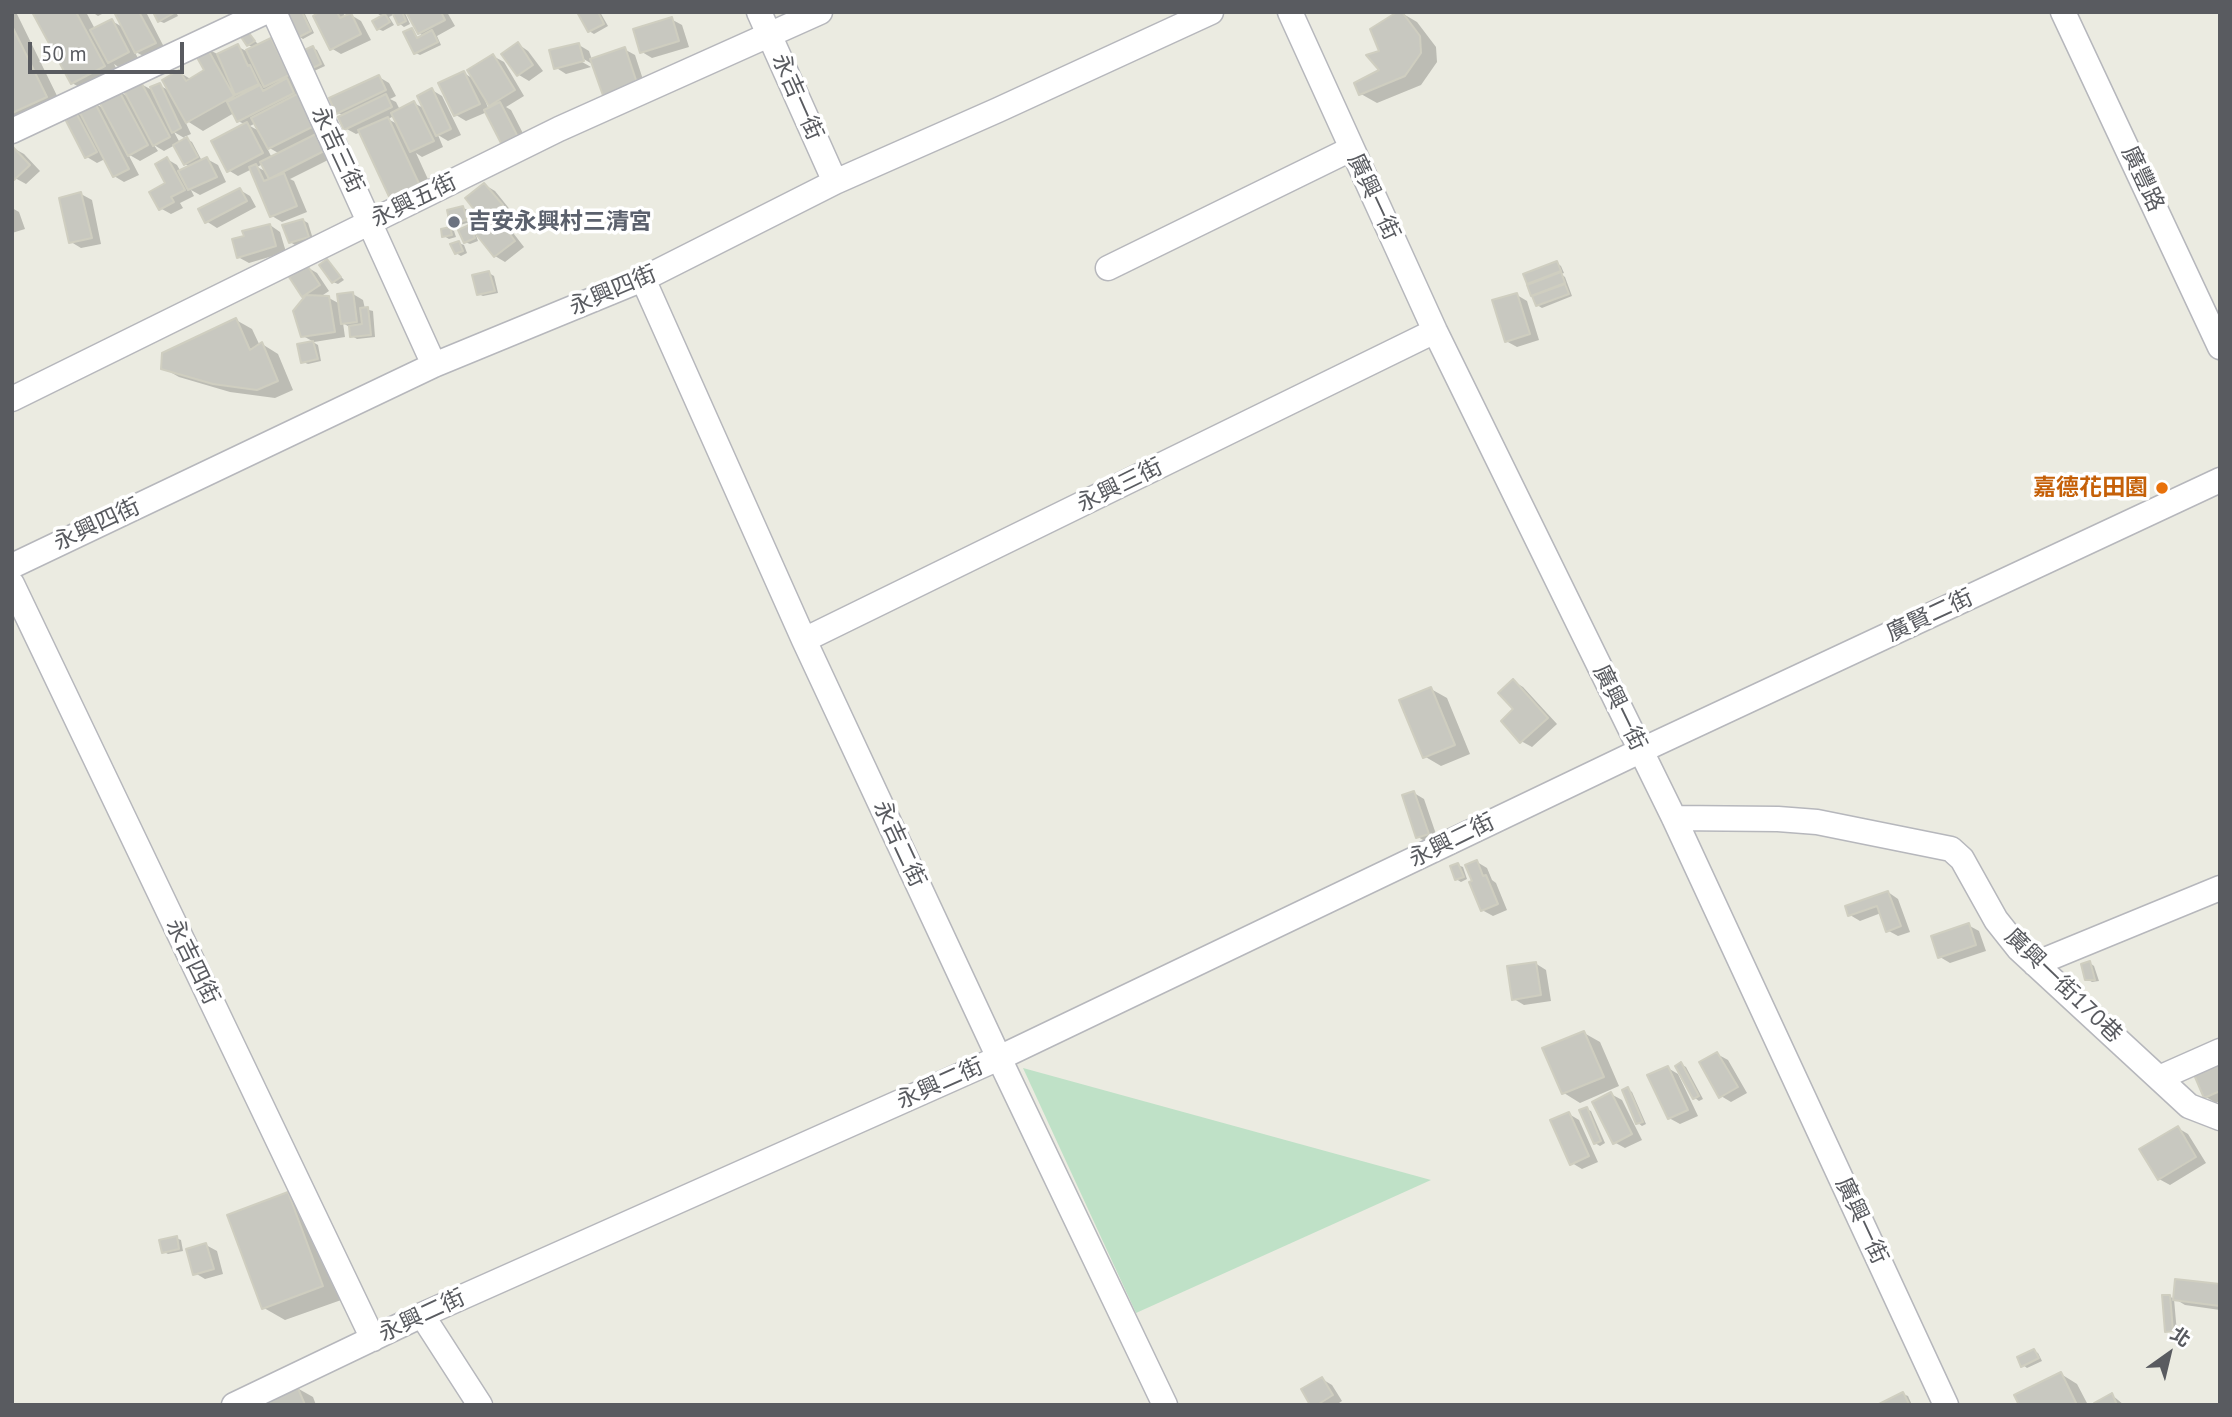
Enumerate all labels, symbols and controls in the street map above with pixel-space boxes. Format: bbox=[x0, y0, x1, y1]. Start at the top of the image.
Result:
scale bar bbox=[32, 28, 187, 72]
text: 50 m bbox=[41, 40, 87, 67]
street label: 永吉一街 bbox=[766, 49, 828, 145]
street label: 永吉三街 bbox=[305, 102, 369, 198]
street label: 廣豐路 bbox=[2115, 142, 2169, 216]
street label: 廣興一街 bbox=[1341, 149, 1405, 245]
street label: 永興五街 bbox=[367, 168, 461, 234]
place label: 吉安永興村三清宮 bbox=[468, 208, 652, 236]
marker: 吉安永興村三清宮 bbox=[446, 214, 462, 230]
street label: 永興四街 bbox=[565, 260, 661, 322]
street label: 永興三街 bbox=[1073, 453, 1167, 519]
place label: 嘉德花田園 bbox=[2033, 474, 2148, 502]
marker: 嘉德花田園 bbox=[2154, 480, 2170, 496]
street label: 永興四街 bbox=[49, 493, 145, 557]
street label: 廣賢二街 bbox=[1882, 584, 1978, 648]
street label: 廣興一街 bbox=[1586, 661, 1652, 755]
street label: 永吉二街 bbox=[867, 796, 931, 892]
street label: 永興二街 bbox=[1405, 808, 1499, 874]
street label: 永吉四街 bbox=[159, 915, 225, 1009]
street label: 廣興一街170巷 bbox=[1999, 923, 2127, 1049]
street label: 永興二街 bbox=[892, 1053, 988, 1115]
street label: 廣興一街 bbox=[1829, 1173, 1893, 1269]
street label: 永興二街 bbox=[374, 1284, 470, 1348]
north arrow bbox=[2134, 1319, 2204, 1389]
text: 北 bbox=[2166, 1321, 2195, 1352]

